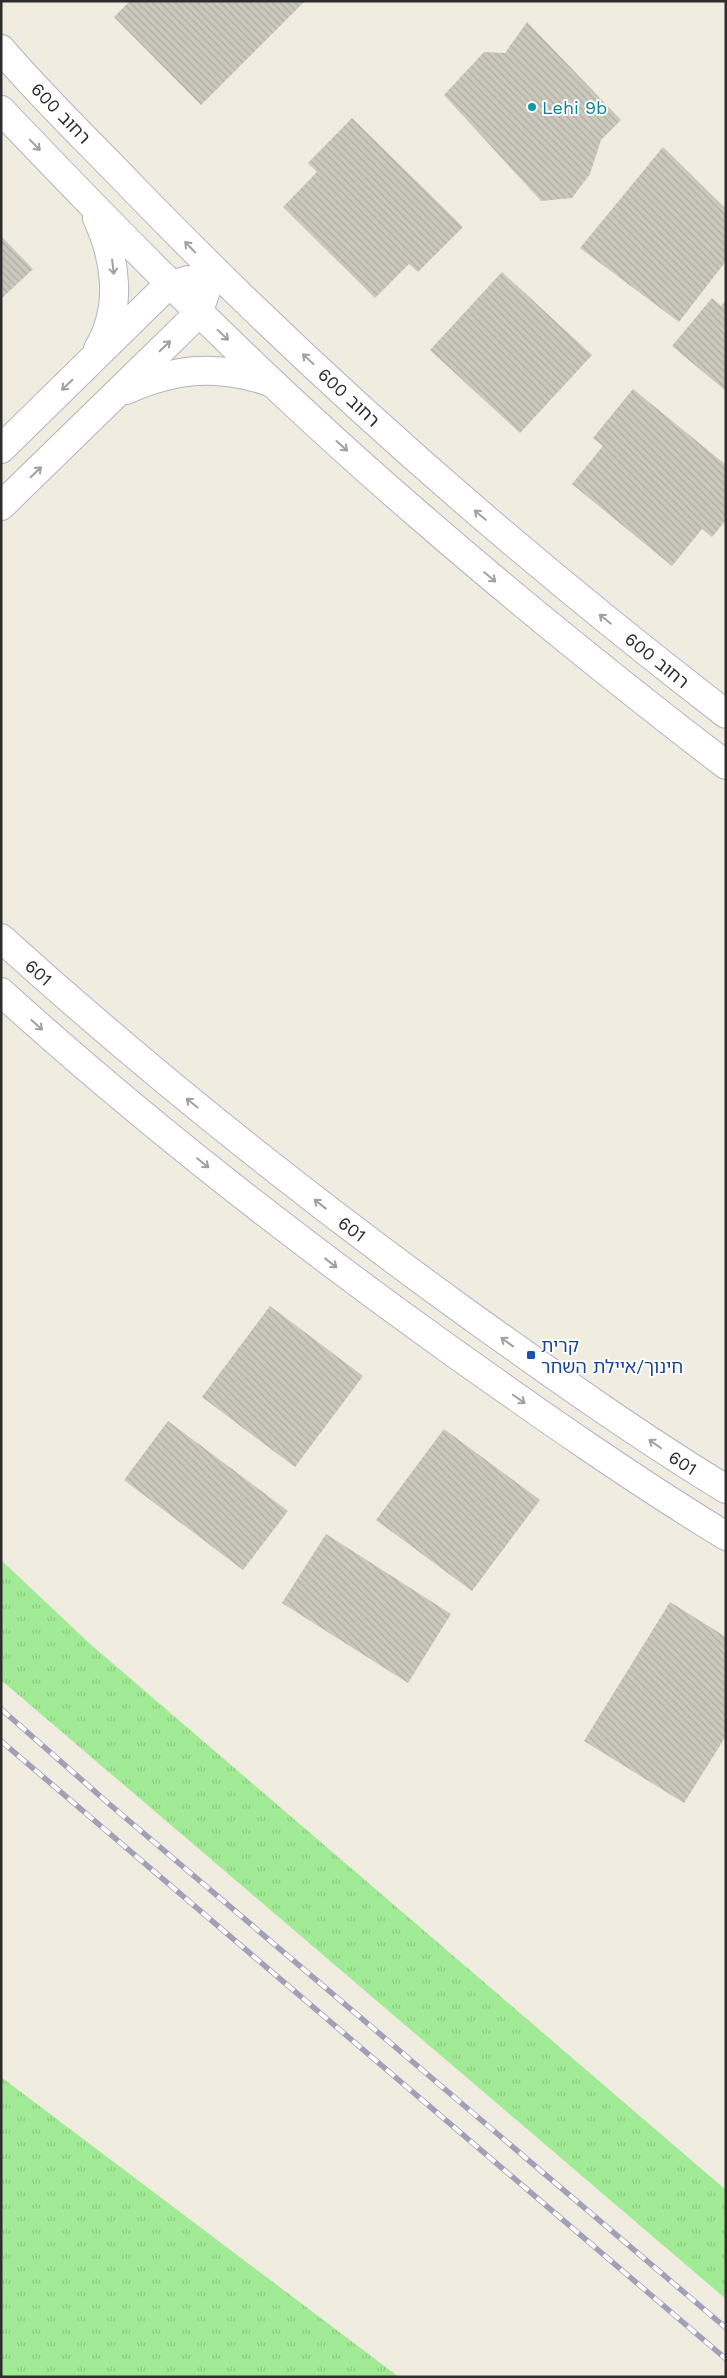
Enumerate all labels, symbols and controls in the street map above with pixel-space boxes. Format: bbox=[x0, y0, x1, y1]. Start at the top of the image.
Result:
street label: רחוב 600 bbox=[27, 78, 95, 148]
place label: Lehi 9b bbox=[542, 97, 607, 118]
marker: Lehi 9b bbox=[526, 101, 538, 113]
one-way arrow bbox=[29, 139, 41, 152]
one-way arrow bbox=[185, 241, 197, 253]
one-way arrow bbox=[108, 259, 118, 275]
one-way arrow bbox=[217, 329, 230, 341]
one-way arrow bbox=[159, 340, 171, 353]
one-way arrow bbox=[301, 353, 314, 365]
street label: רחוב 600 bbox=[314, 363, 384, 431]
one-way arrow bbox=[61, 378, 73, 391]
one-way arrow bbox=[335, 440, 348, 452]
one-way arrow bbox=[30, 466, 42, 478]
one-way arrow bbox=[474, 510, 487, 521]
one-way arrow bbox=[483, 571, 496, 582]
one-way arrow bbox=[599, 613, 612, 624]
street label: רחוב 600 bbox=[621, 628, 693, 692]
street label: 601 bbox=[21, 955, 57, 990]
one-way arrow bbox=[31, 1019, 44, 1031]
one-way arrow bbox=[186, 1097, 199, 1109]
one-way arrow bbox=[196, 1157, 209, 1168]
one-way arrow bbox=[314, 1198, 327, 1209]
street label: 601 bbox=[334, 1211, 370, 1246]
one-way arrow bbox=[324, 1257, 337, 1268]
place label: קרית חינוך/איילת השחר bbox=[541, 1335, 683, 1377]
one-way arrow bbox=[500, 1337, 514, 1347]
marker: קרית חינוך/איילת השחר bbox=[525, 1349, 537, 1361]
one-way arrow bbox=[512, 1394, 526, 1404]
one-way arrow bbox=[648, 1439, 662, 1449]
street label: 601 bbox=[665, 1445, 701, 1479]

